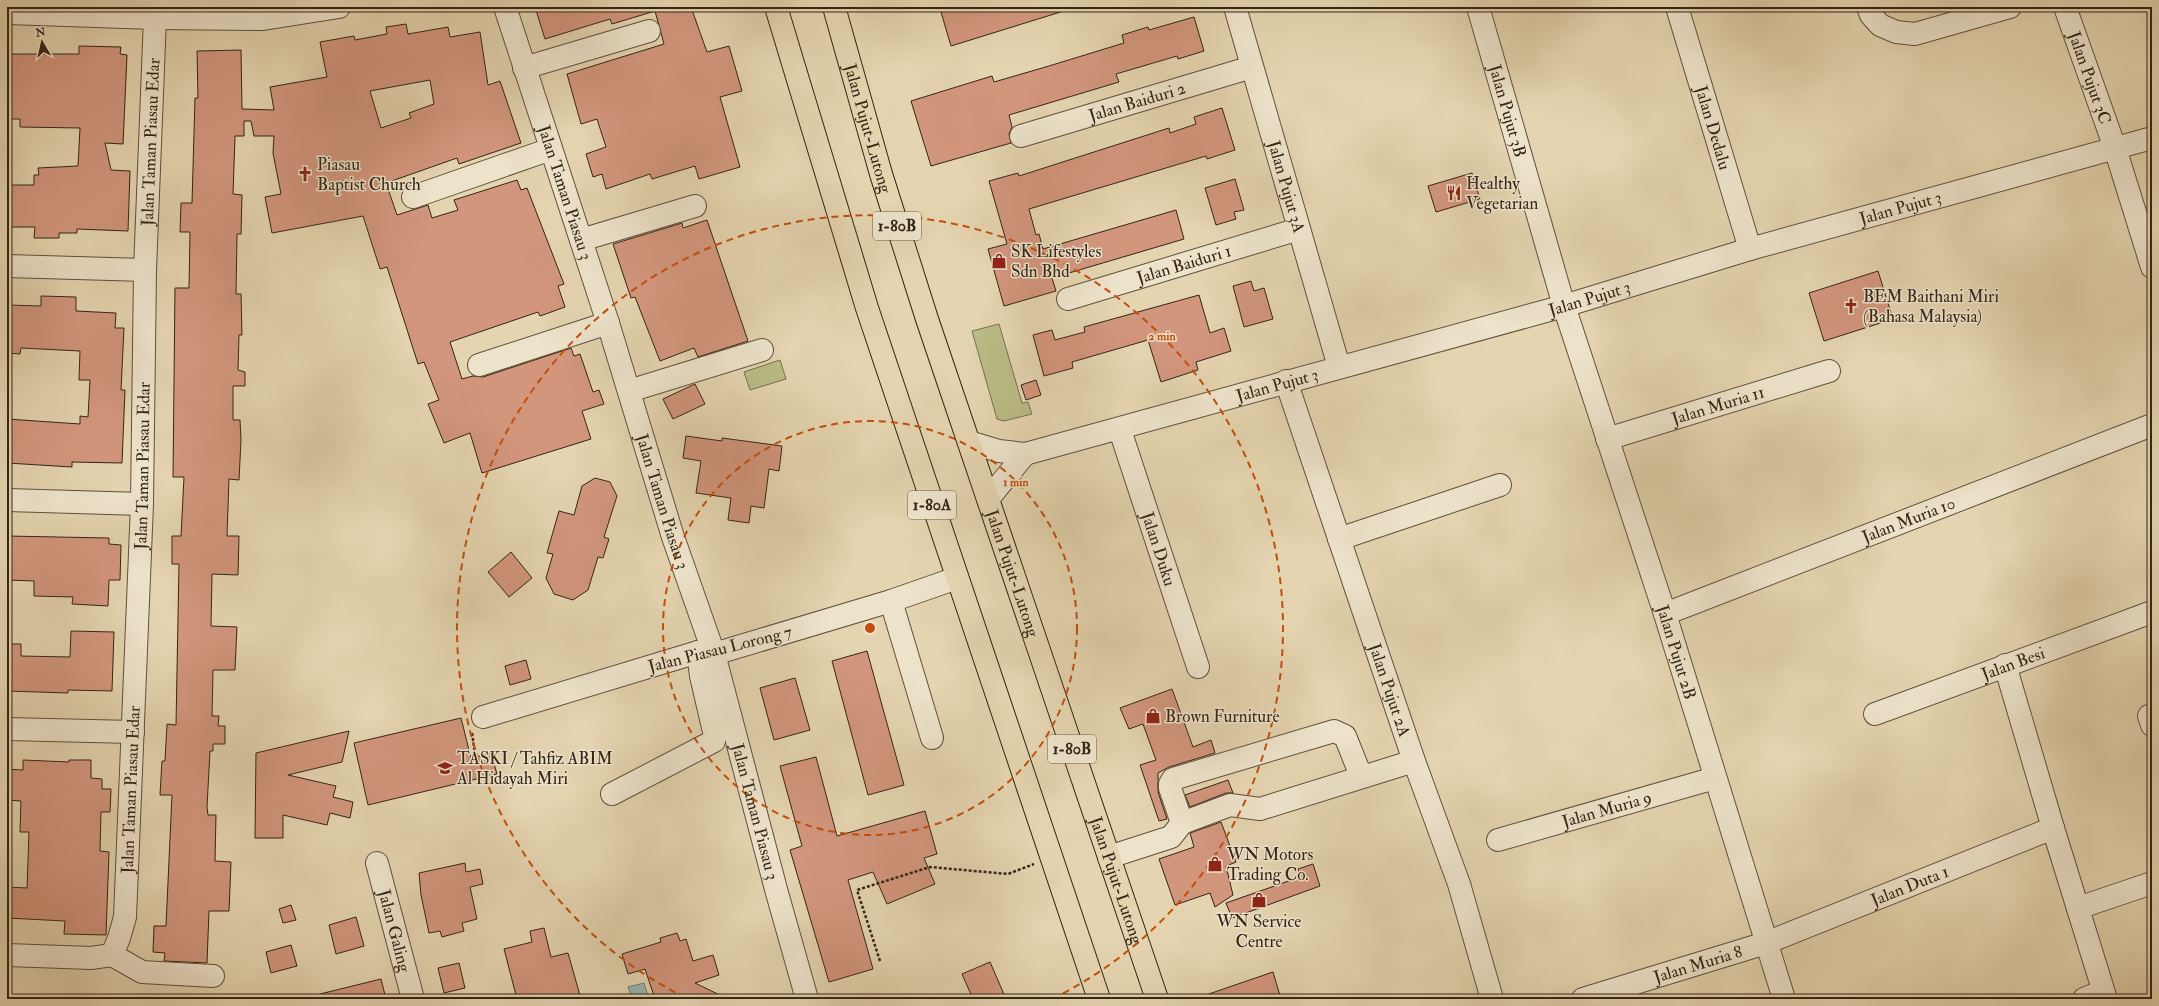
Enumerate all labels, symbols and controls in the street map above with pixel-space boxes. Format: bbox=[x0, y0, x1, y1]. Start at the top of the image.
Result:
north arrow bbox=[22, 22, 62, 62]
text: N bbox=[34, 25, 48, 40]
street label: Jalan Pujut 3C bbox=[2063, 28, 2116, 127]
street label: Jalan Taman Piasau Edar bbox=[136, 57, 164, 227]
street label: Jalan Pujut-Lutong bbox=[839, 60, 897, 196]
street label: Jalan Pujut 3B bbox=[1483, 61, 1531, 160]
street label: Jalan Baiduri 2 bbox=[1085, 77, 1188, 127]
street label: Jalan Dedalu bbox=[1690, 82, 1736, 172]
street label: Jalan Taman Piasau 3 bbox=[532, 121, 597, 263]
street label: Jalan Pujut 3A bbox=[1262, 137, 1310, 235]
place label: Piasau Baptist Church bbox=[317, 154, 421, 196]
church icon: Piasau Baptist Church bbox=[296, 165, 314, 183]
place label: Healthy Vegetarian bbox=[1466, 173, 1539, 214]
restaurant icon: Healthy Vegetarian bbox=[1445, 184, 1463, 202]
street label: Jalan Pujut 3 bbox=[1856, 186, 1944, 230]
road number: 1-80B bbox=[873, 212, 921, 240]
street label: Jalan Baiduri 1 bbox=[1133, 240, 1234, 289]
place label: SK Lifestyles Sdn Bhd bbox=[1011, 241, 1101, 282]
shop icon: SK Lifestyles Sdn Bhd bbox=[990, 252, 1008, 270]
street label: Jalan Pujut 3 bbox=[1545, 276, 1633, 321]
place label: BEM Baithani Miri (Bahasa Malaysia) bbox=[1863, 286, 1999, 328]
church icon: BEM Baithani Miri (Bahasa Malaysia) bbox=[1842, 297, 1860, 315]
text: 2 min bbox=[1148, 329, 1176, 344]
street label: Jalan Pujut 3 bbox=[1233, 363, 1321, 407]
street label: Jalan Taman Piasau Edar bbox=[130, 381, 154, 551]
street label: Jalan Muria 11 bbox=[1668, 381, 1767, 430]
street label: Jalan Taman Piasau 3 bbox=[631, 430, 694, 572]
text: 1 min bbox=[1003, 475, 1030, 490]
road number: 1-80A bbox=[908, 491, 956, 519]
street label: Jalan Muria 10 bbox=[1858, 492, 1958, 548]
street label: Jalan Pujut-Lutong bbox=[980, 506, 1044, 640]
street label: Jalan Duku bbox=[1136, 508, 1181, 589]
street label: Jalan Pujut 2B bbox=[1651, 601, 1701, 702]
street label: Jalan Piasau Lorong 7 bbox=[645, 621, 794, 678]
centre of rings bbox=[863, 621, 877, 635]
street label: Jalan Pujut 2A bbox=[1363, 640, 1416, 740]
street label: Jalan Besi bbox=[1977, 642, 2048, 686]
street label: Jalan Taman Piasau Edar bbox=[116, 705, 144, 875]
place label: Brown Furniture bbox=[1165, 706, 1280, 727]
shop icon: Brown Furniture bbox=[1144, 707, 1162, 725]
road number: 1-80B bbox=[1048, 735, 1096, 763]
street label: Jalan Taman Piasau 3 bbox=[726, 740, 784, 882]
place label: TASKI / Tahfiz ABIM Al Hidayah Miri bbox=[456, 748, 613, 790]
school or university icon: TASKI / Tahfiz ABIM Al Hidayah Miri bbox=[436, 759, 454, 777]
street label: Jalan Muria 9 bbox=[1558, 786, 1654, 833]
street label: Jalan Pujut-Lutong bbox=[1084, 813, 1148, 947]
place label: WN Motors Trading Co. bbox=[1226, 844, 1313, 885]
shop icon: WN Motors Trading Co. bbox=[1206, 855, 1224, 873]
street label: Jalan Duta 1 bbox=[1867, 860, 1951, 912]
street label: Jalan Galing bbox=[373, 886, 416, 975]
shop icon: WN Service Centre bbox=[1250, 891, 1268, 909]
place label: WN Service Centre bbox=[1216, 911, 1301, 952]
street label: Jalan Muria 8 bbox=[1650, 940, 1745, 989]

